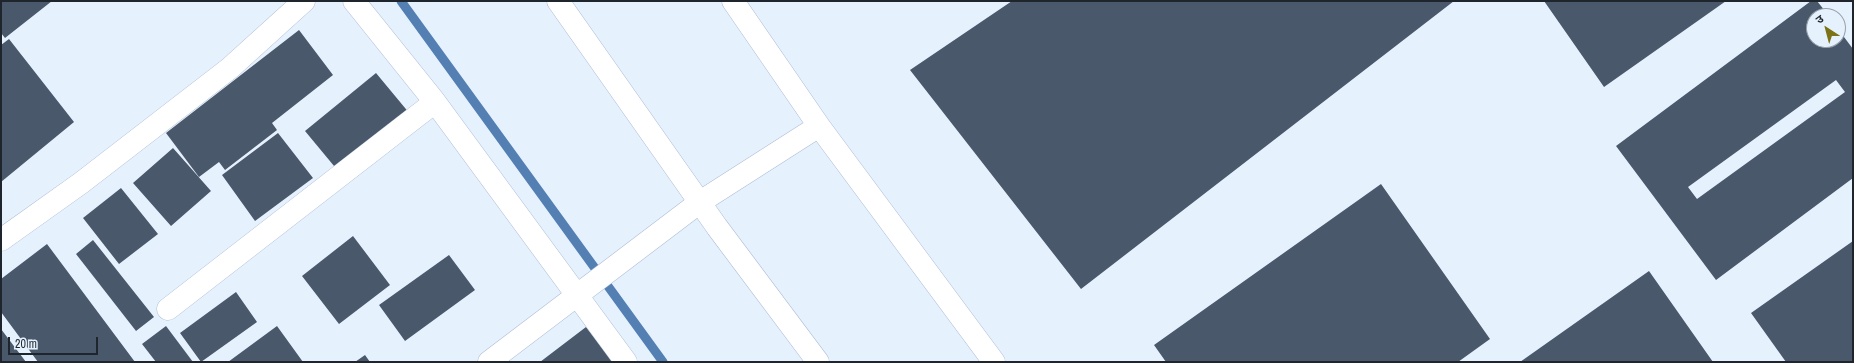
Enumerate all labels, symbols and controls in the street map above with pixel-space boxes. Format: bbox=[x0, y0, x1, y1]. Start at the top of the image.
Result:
north arrow bbox=[1806, 8, 1846, 48]
text: उ bbox=[1813, 12, 1826, 27]
scale bar bbox=[10, 329, 100, 355]
text: 20 m bbox=[15, 336, 37, 352]

